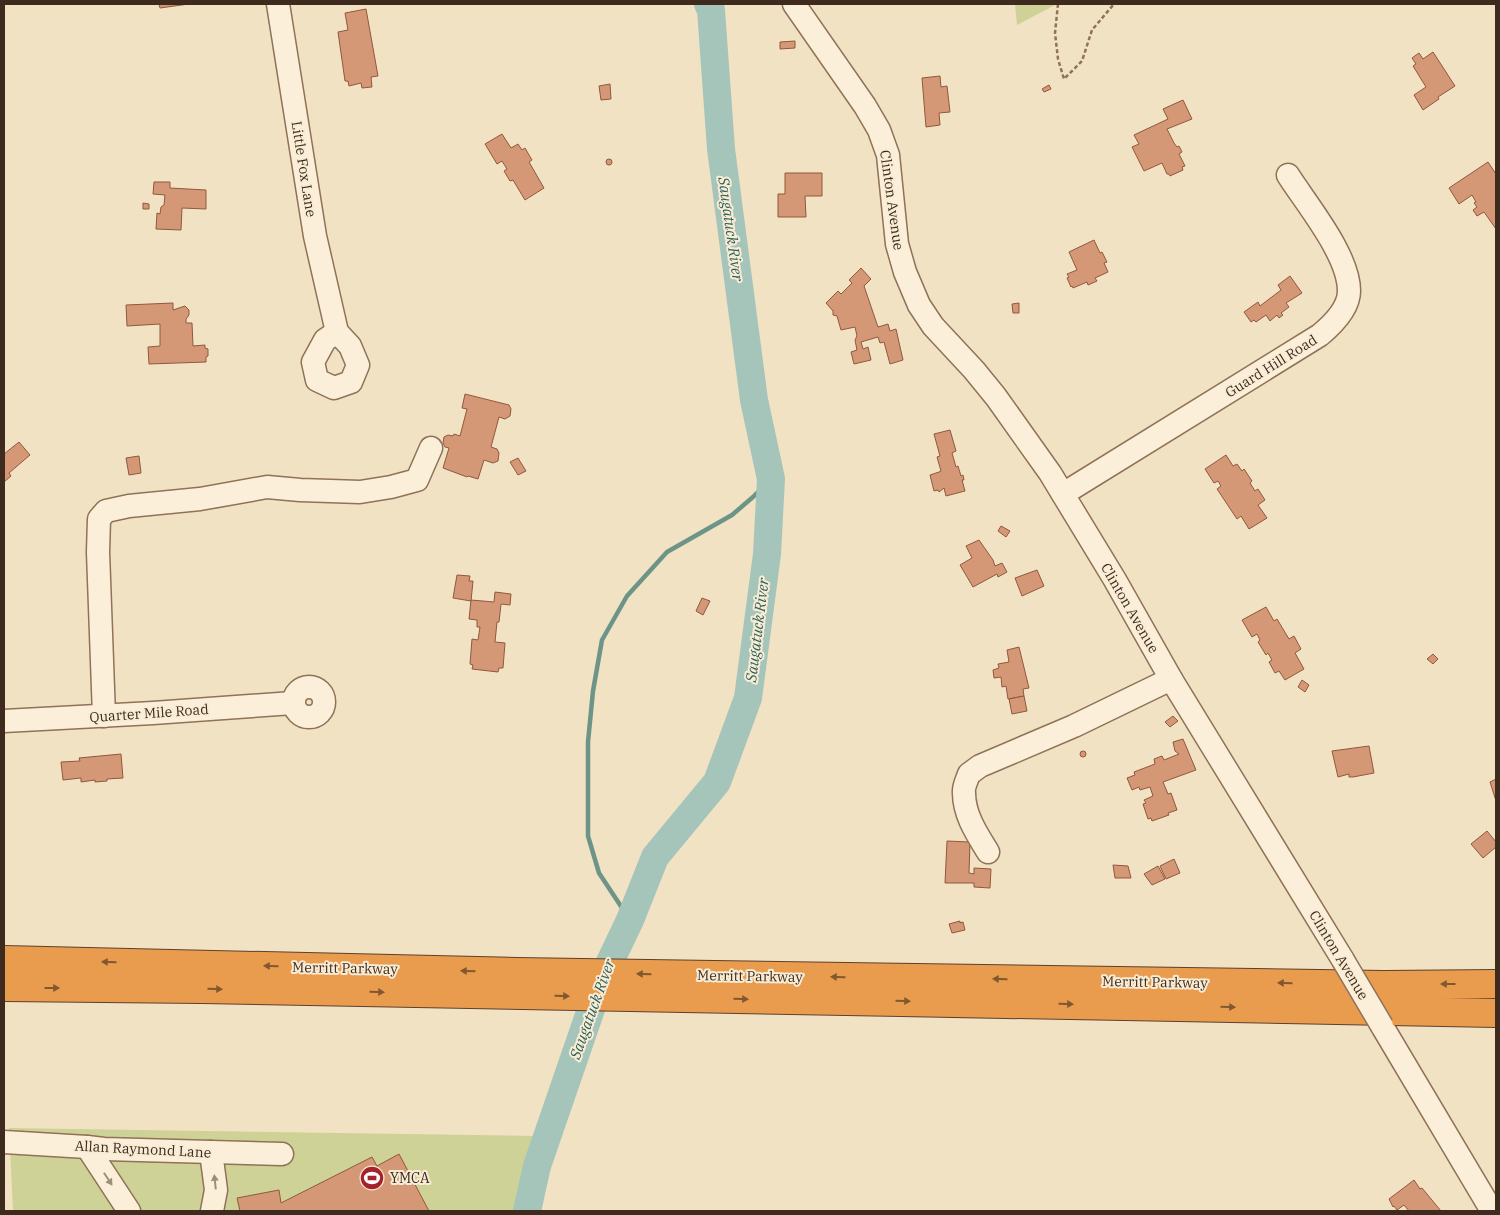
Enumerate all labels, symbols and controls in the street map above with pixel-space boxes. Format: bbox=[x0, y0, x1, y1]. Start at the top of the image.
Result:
street label: Little Fox Lane bbox=[288, 120, 320, 218]
street label: Clinton Avenue bbox=[876, 149, 908, 251]
water label: Saugatuck River bbox=[714, 175, 748, 283]
street label: Guard Hill Road bbox=[1222, 330, 1321, 401]
street label: Clinton Avenue bbox=[1097, 560, 1163, 656]
water label: Saugatuck River bbox=[741, 576, 773, 684]
street label: Quarter Mile Road bbox=[89, 700, 210, 726]
street label: Clinton Avenue bbox=[1305, 907, 1373, 1003]
water label: Saugatuck River bbox=[565, 956, 619, 1062]
one-way arrow bbox=[100, 958, 116, 966]
street label: Merritt Parkway bbox=[292, 958, 399, 978]
one-way arrow bbox=[263, 962, 279, 970]
street label: Merritt Parkway bbox=[697, 966, 804, 986]
one-way arrow bbox=[460, 967, 476, 975]
one-way arrow bbox=[636, 970, 652, 978]
street label: Merritt Parkway bbox=[1102, 972, 1209, 992]
one-way arrow bbox=[829, 973, 845, 981]
one-way arrow bbox=[992, 975, 1008, 983]
one-way arrow bbox=[1277, 979, 1293, 987]
one-way arrow bbox=[1439, 980, 1455, 988]
one-way arrow bbox=[45, 984, 61, 992]
one-way arrow bbox=[207, 985, 223, 993]
one-way arrow bbox=[370, 988, 386, 996]
one-way arrow bbox=[555, 992, 571, 1000]
one-way arrow bbox=[733, 995, 749, 1003]
one-way arrow bbox=[895, 997, 911, 1005]
one-way arrow bbox=[1058, 1000, 1074, 1008]
one-way arrow bbox=[1220, 1003, 1236, 1011]
street label: Allan Raymond Lane bbox=[74, 1136, 212, 1162]
sports icon: YMCA bbox=[359, 1165, 385, 1191]
place label: YMCA bbox=[390, 1169, 430, 1187]
one-way arrow bbox=[104, 1172, 113, 1185]
one-way arrow bbox=[211, 1174, 219, 1190]

